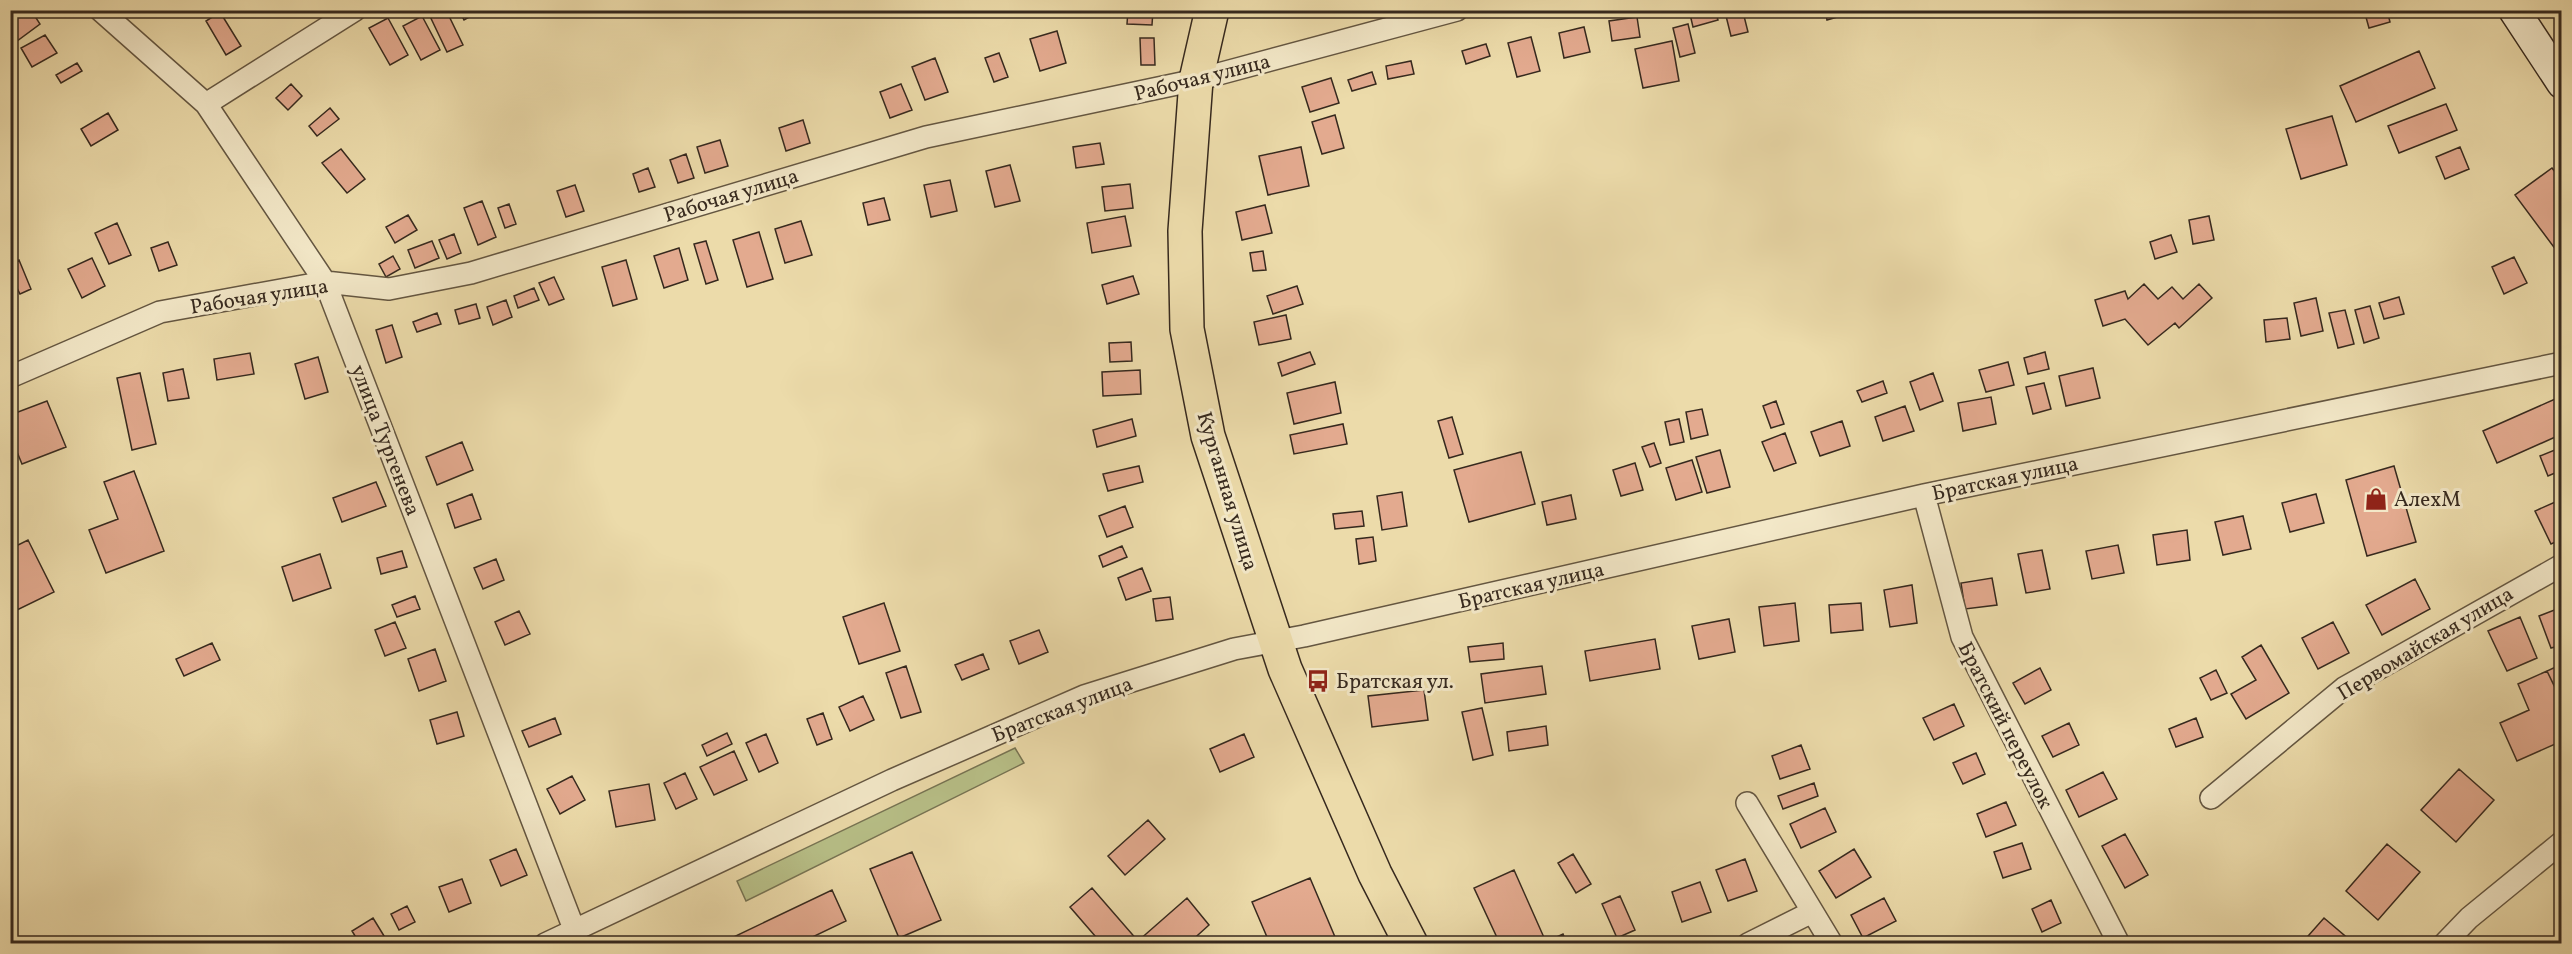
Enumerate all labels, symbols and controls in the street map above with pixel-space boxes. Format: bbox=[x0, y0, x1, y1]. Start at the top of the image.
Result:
street label: Рабочая улица bbox=[1131, 47, 1274, 109]
street label: Рабочая улица bbox=[660, 162, 802, 231]
street label: Рабочая улица bbox=[188, 272, 330, 323]
street label: улица Тургенева bbox=[342, 361, 427, 520]
street label: Курганная улица bbox=[1189, 408, 1265, 574]
street label: Братская улица bbox=[1929, 450, 2081, 509]
shop icon: АлехМ bbox=[2363, 486, 2389, 512]
place label: АлехМ bbox=[2394, 486, 2461, 515]
street label: Братская улица bbox=[1455, 556, 1607, 617]
street label: Первомайская улица bbox=[2332, 580, 2519, 708]
street label: Братский переулок bbox=[1950, 637, 2059, 814]
bus stop icon: Братская ул. bbox=[1305, 668, 1331, 694]
place label: Братская ул. bbox=[1336, 668, 1454, 697]
street label: Братская улица bbox=[988, 670, 1137, 751]

